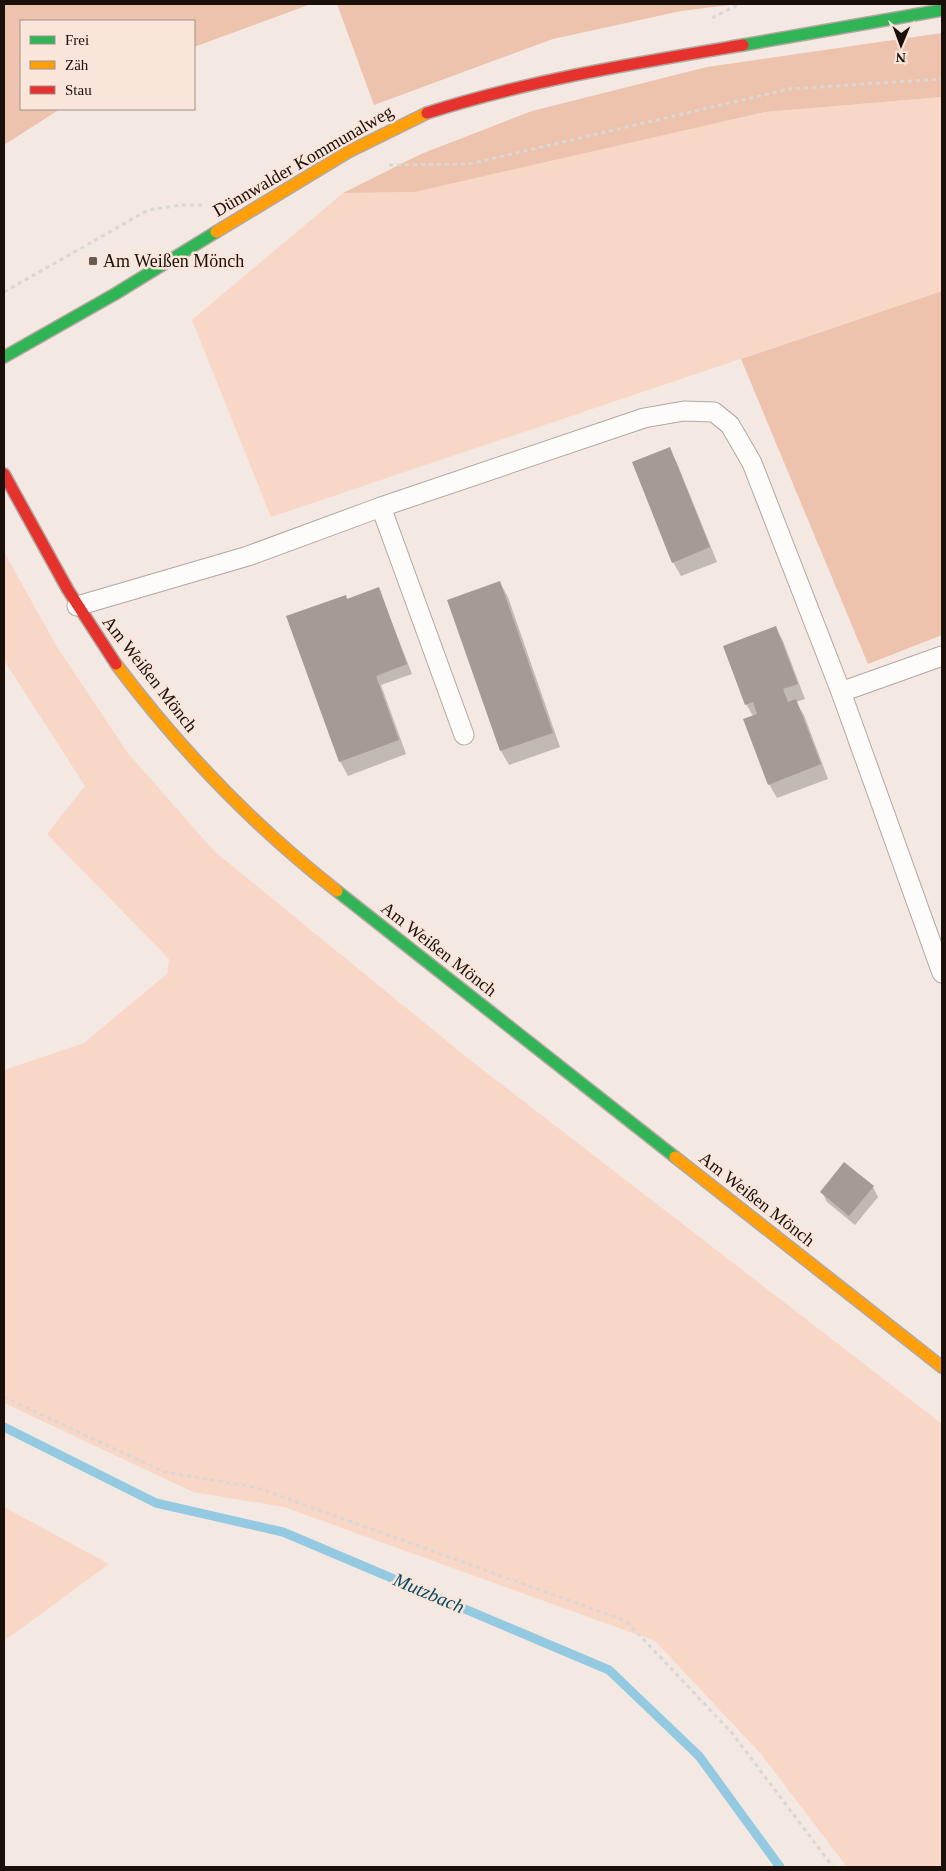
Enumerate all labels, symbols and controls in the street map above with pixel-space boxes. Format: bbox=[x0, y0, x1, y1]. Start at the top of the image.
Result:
legend bbox=[20, 20, 195, 110]
north arrow bbox=[876, 20, 926, 70]
text: Frei bbox=[65, 32, 89, 48]
text: N bbox=[896, 50, 906, 65]
text: Zäh bbox=[65, 57, 89, 73]
text: Stau bbox=[65, 82, 92, 98]
street label: Dünnwalder Kommunalweg bbox=[209, 101, 397, 221]
place label: Am Weißen Mönch bbox=[103, 251, 244, 271]
marker: Am Weißen Mönch bbox=[87, 255, 99, 267]
street label: Am Weißen Mönch bbox=[99, 612, 201, 736]
street label: Am Weißen Mönch bbox=[377, 898, 501, 1000]
street label: Am Weißen Mönch bbox=[695, 1148, 819, 1250]
water label: Mutzbach bbox=[389, 1568, 468, 1617]

